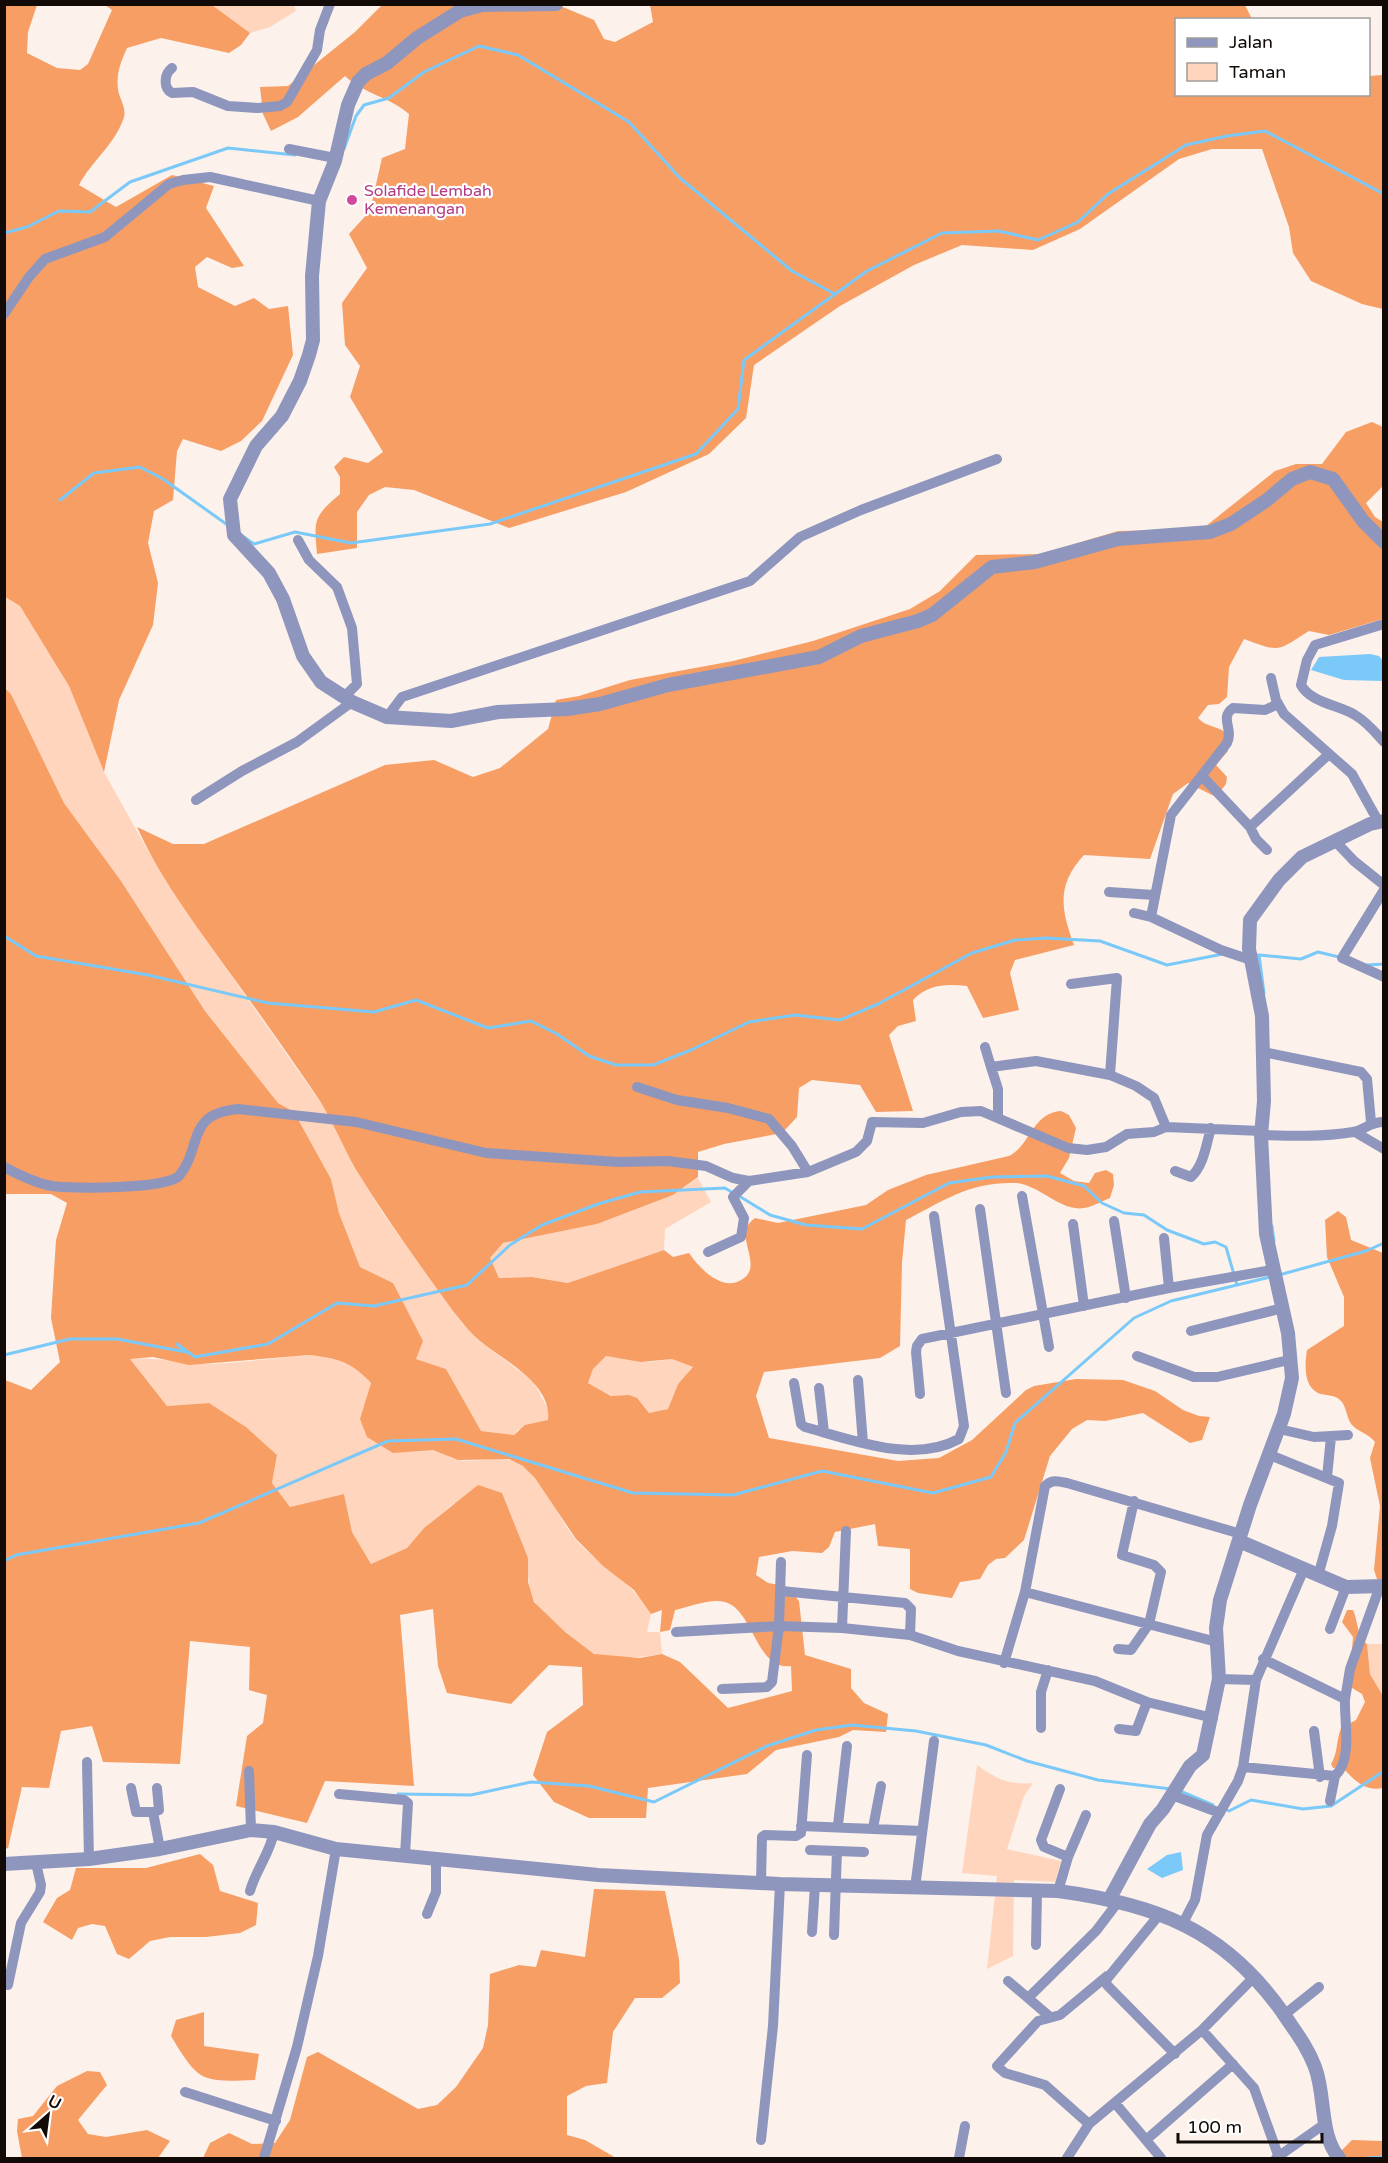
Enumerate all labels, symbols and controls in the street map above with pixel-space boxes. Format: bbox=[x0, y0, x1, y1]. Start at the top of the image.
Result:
legend bbox=[1175, 18, 1370, 96]
text: Jalan bbox=[1229, 31, 1273, 53]
text: Taman bbox=[1229, 61, 1286, 83]
place label: Solafide Lembah Kemenangan bbox=[364, 181, 492, 219]
marker: Solafide Lembah Kemenangan bbox=[345, 193, 359, 207]
north arrow bbox=[18, 2085, 78, 2145]
text: U bbox=[45, 2091, 65, 2114]
scale bar bbox=[1178, 2106, 1322, 2144]
text: 100 m bbox=[1187, 2116, 1242, 2138]

